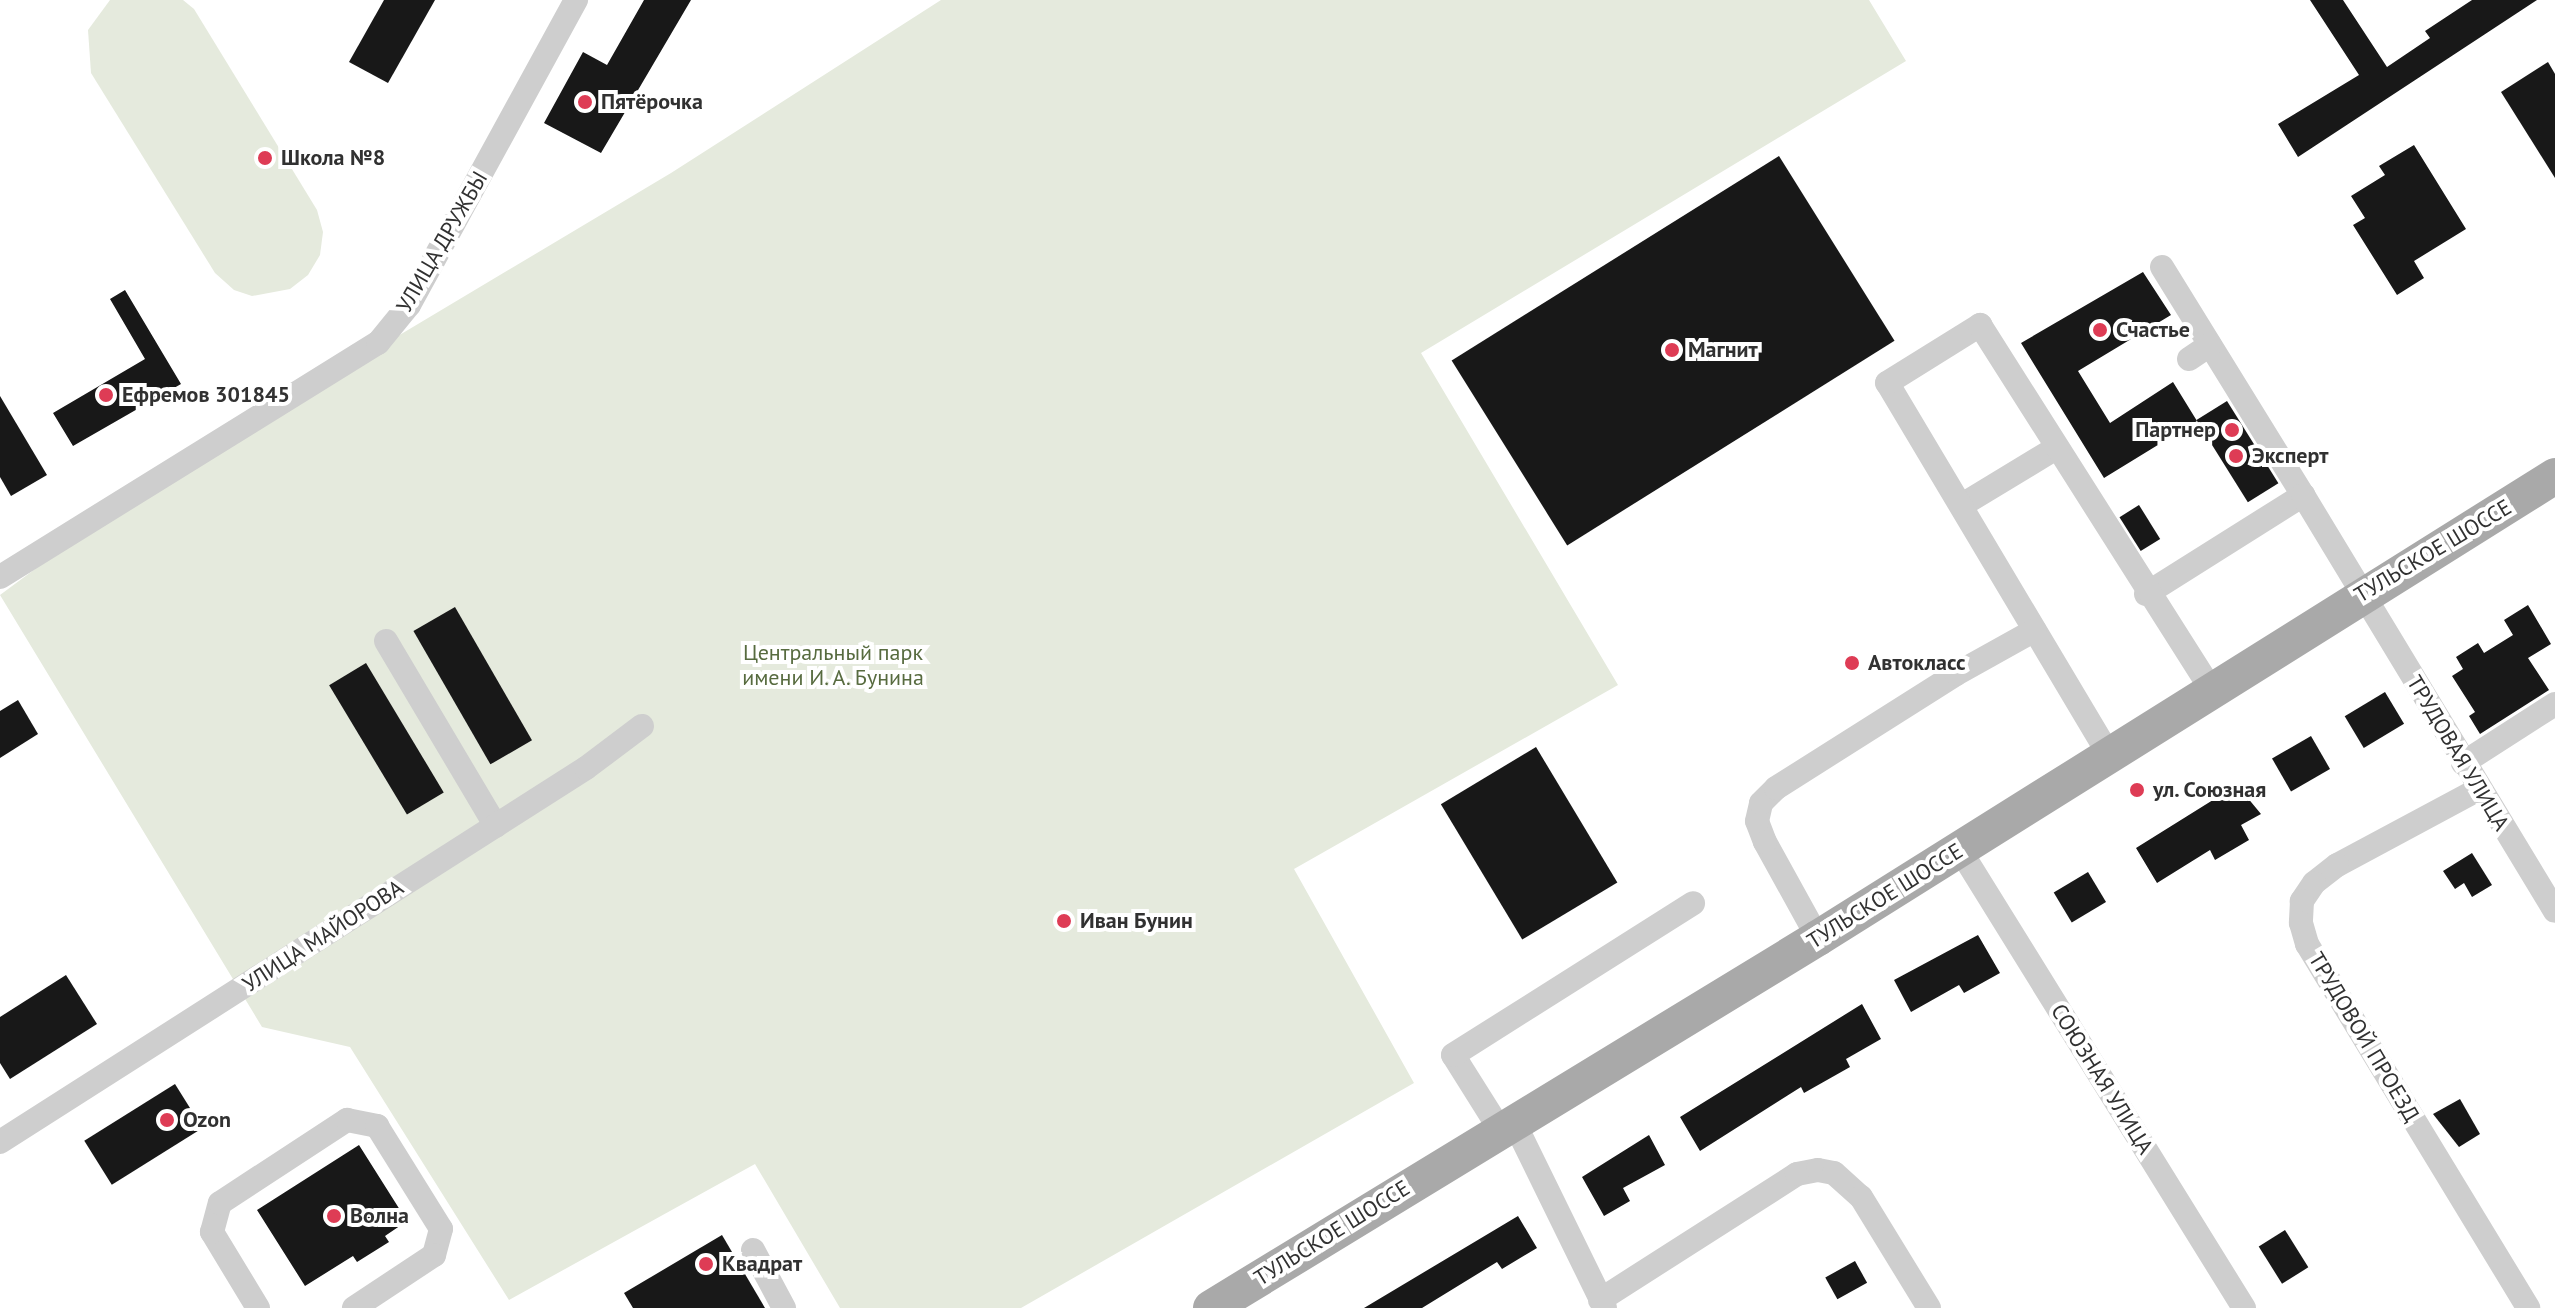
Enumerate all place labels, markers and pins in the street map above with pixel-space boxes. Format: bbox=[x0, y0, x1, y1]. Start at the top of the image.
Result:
place label: Пятёрочка bbox=[601, 89, 703, 115]
marker: Пятёрочка bbox=[576, 93, 594, 111]
place label: Школа №8 bbox=[281, 145, 385, 171]
marker: Школа №8 bbox=[256, 149, 274, 167]
place label: Счастье bbox=[2116, 317, 2190, 343]
marker: Счастье bbox=[2091, 321, 2109, 339]
place label: Магнит bbox=[1688, 337, 1758, 363]
marker: Магнит bbox=[1663, 341, 1681, 359]
place label: Ефремов 301845 bbox=[122, 382, 290, 408]
marker: Ефремов 301845 bbox=[97, 386, 115, 404]
place label: Партнер bbox=[2135, 417, 2216, 443]
marker: Партнер bbox=[2223, 421, 2241, 439]
place label: Эксперт bbox=[2252, 443, 2328, 469]
marker: Эксперт bbox=[2227, 447, 2245, 465]
place label: Автокласс bbox=[1868, 650, 1966, 676]
marker: Автокласс bbox=[1843, 654, 1861, 672]
place label: ул. Союзная bbox=[2153, 777, 2268, 803]
marker: ул. Союзная bbox=[2128, 781, 2146, 799]
place label: Иван Бунин bbox=[1080, 908, 1193, 934]
marker: Иван Бунин bbox=[1055, 912, 1073, 930]
place label: Ozon bbox=[183, 1107, 231, 1133]
marker: Ozon bbox=[158, 1111, 176, 1129]
place label: Волна bbox=[350, 1203, 409, 1229]
marker: Волна bbox=[325, 1207, 343, 1225]
place label: Квадрат bbox=[722, 1251, 802, 1277]
marker: Квадрат bbox=[697, 1255, 715, 1273]

